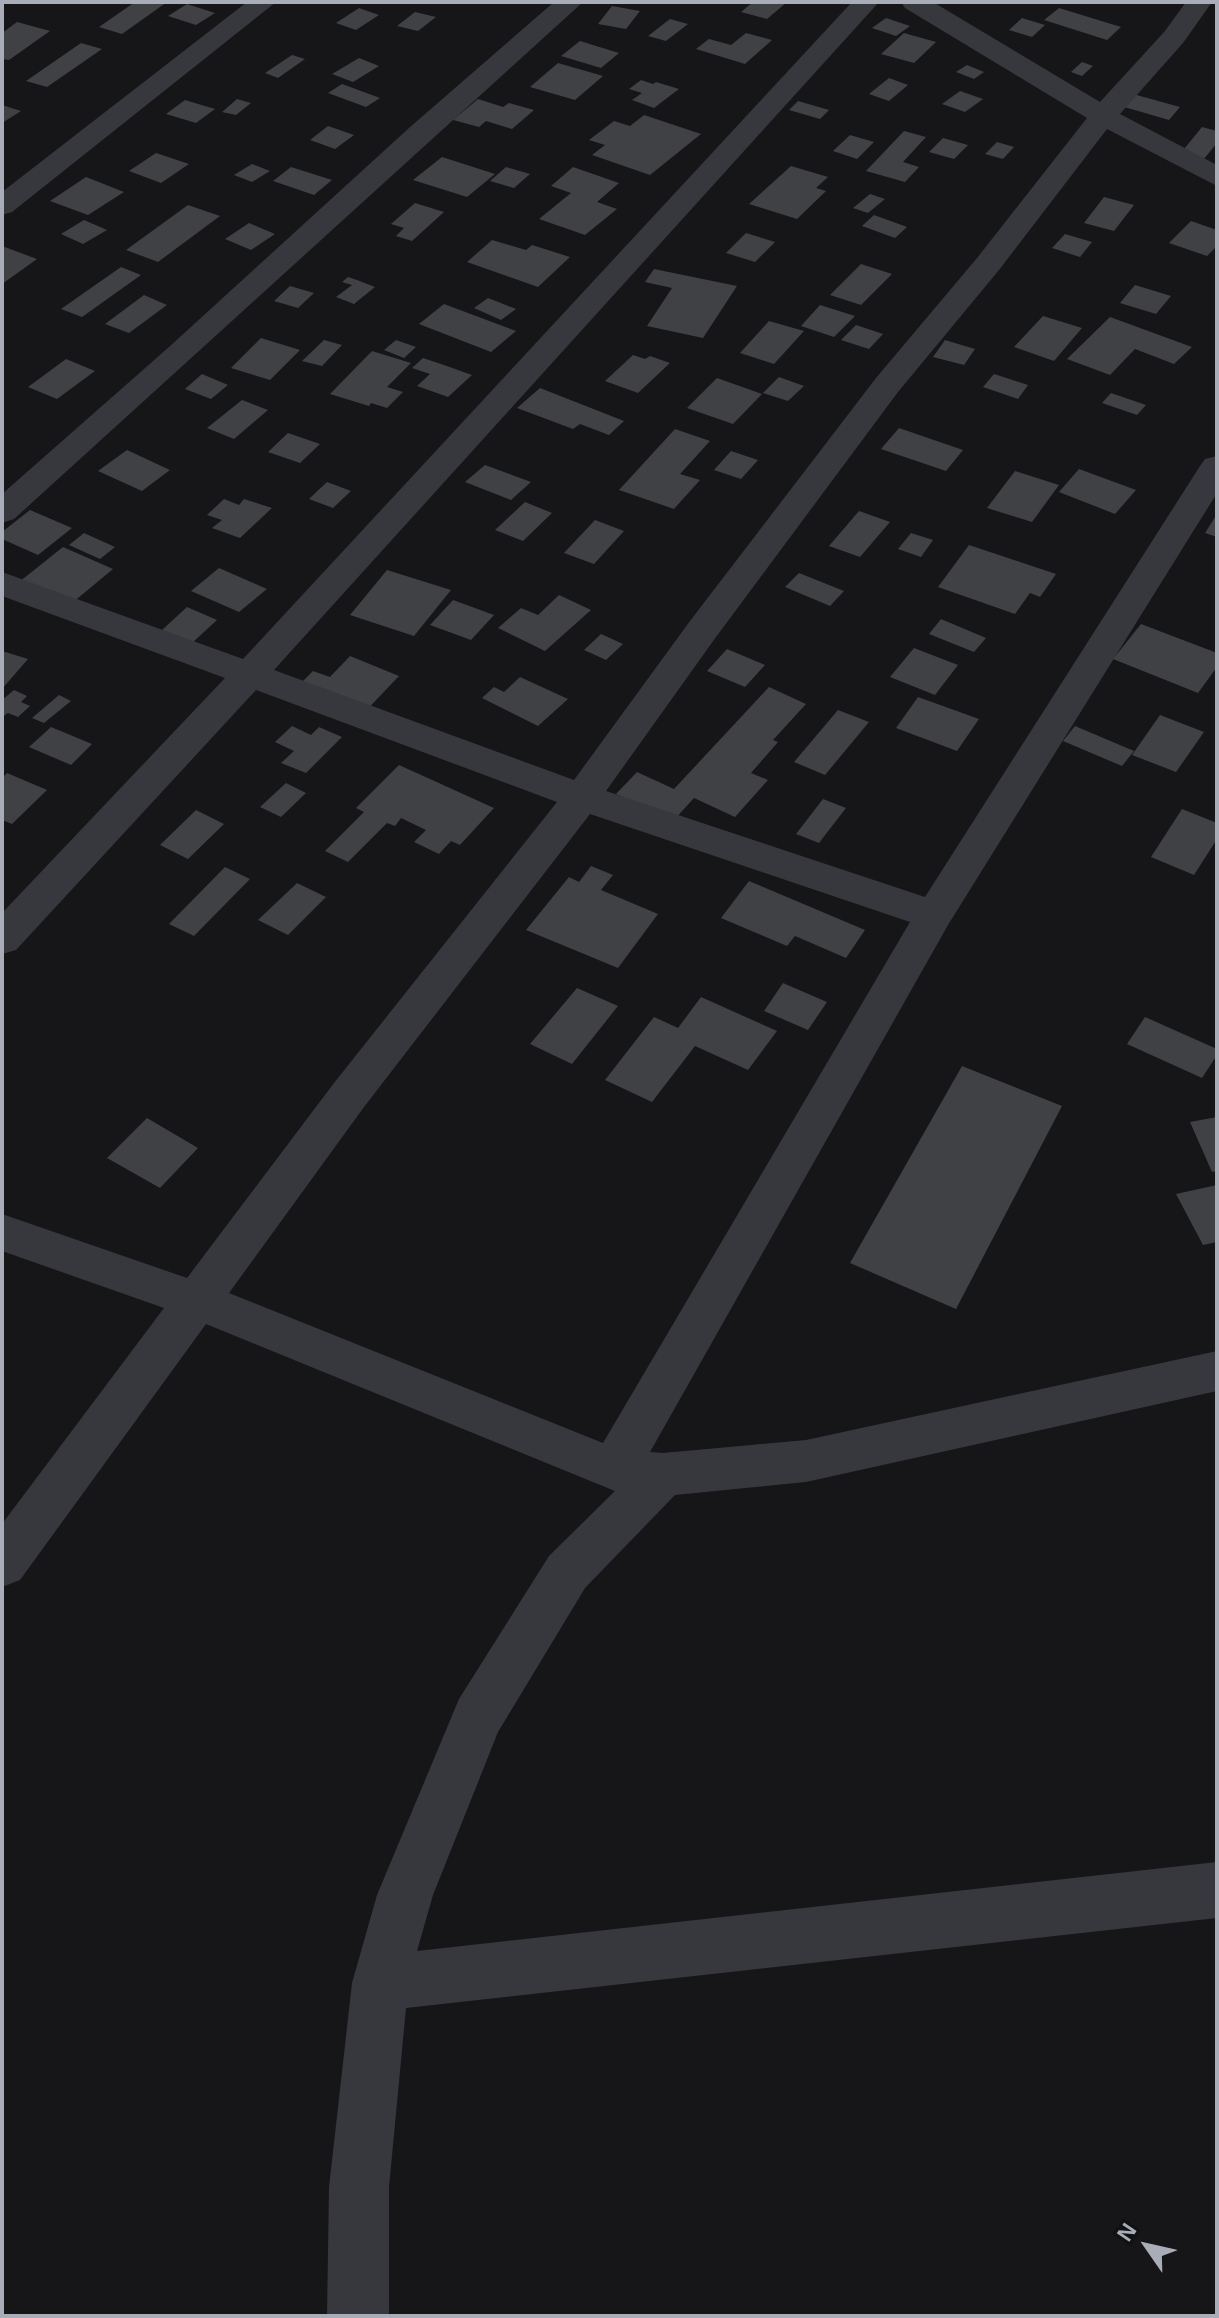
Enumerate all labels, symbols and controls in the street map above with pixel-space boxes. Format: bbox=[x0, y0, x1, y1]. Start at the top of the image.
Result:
north arrow bbox=[1107, 2206, 1187, 2286]
text: N bbox=[1112, 2219, 1141, 2246]

